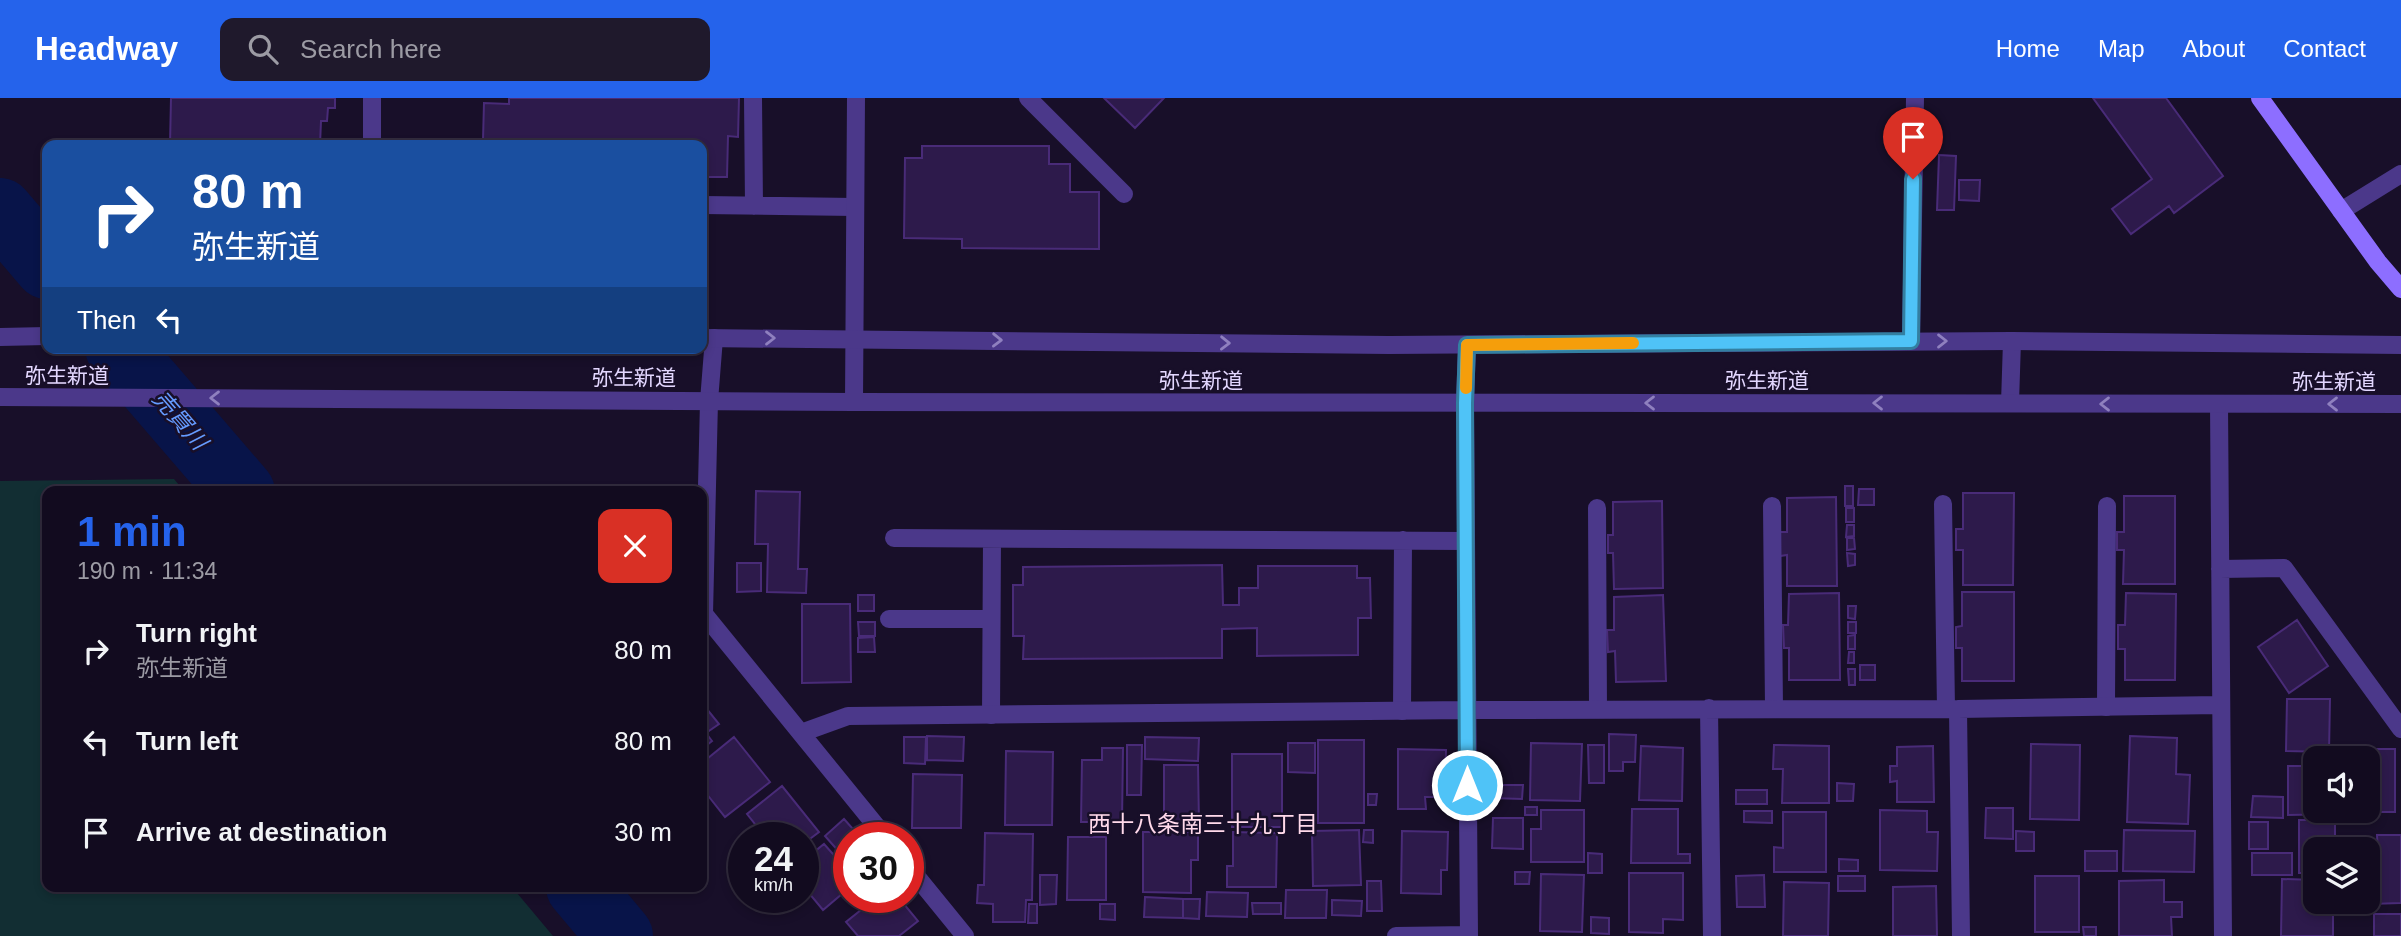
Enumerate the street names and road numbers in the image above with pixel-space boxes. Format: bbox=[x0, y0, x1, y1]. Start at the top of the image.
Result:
street label: 弥生新道 bbox=[25, 364, 109, 387]
street label: 弥生新道 bbox=[592, 366, 676, 389]
street label: 弥生新道 bbox=[1159, 369, 1243, 392]
street label: 弥生新道 bbox=[1725, 369, 1809, 392]
street label: 弥生新道 bbox=[2292, 370, 2376, 393]

